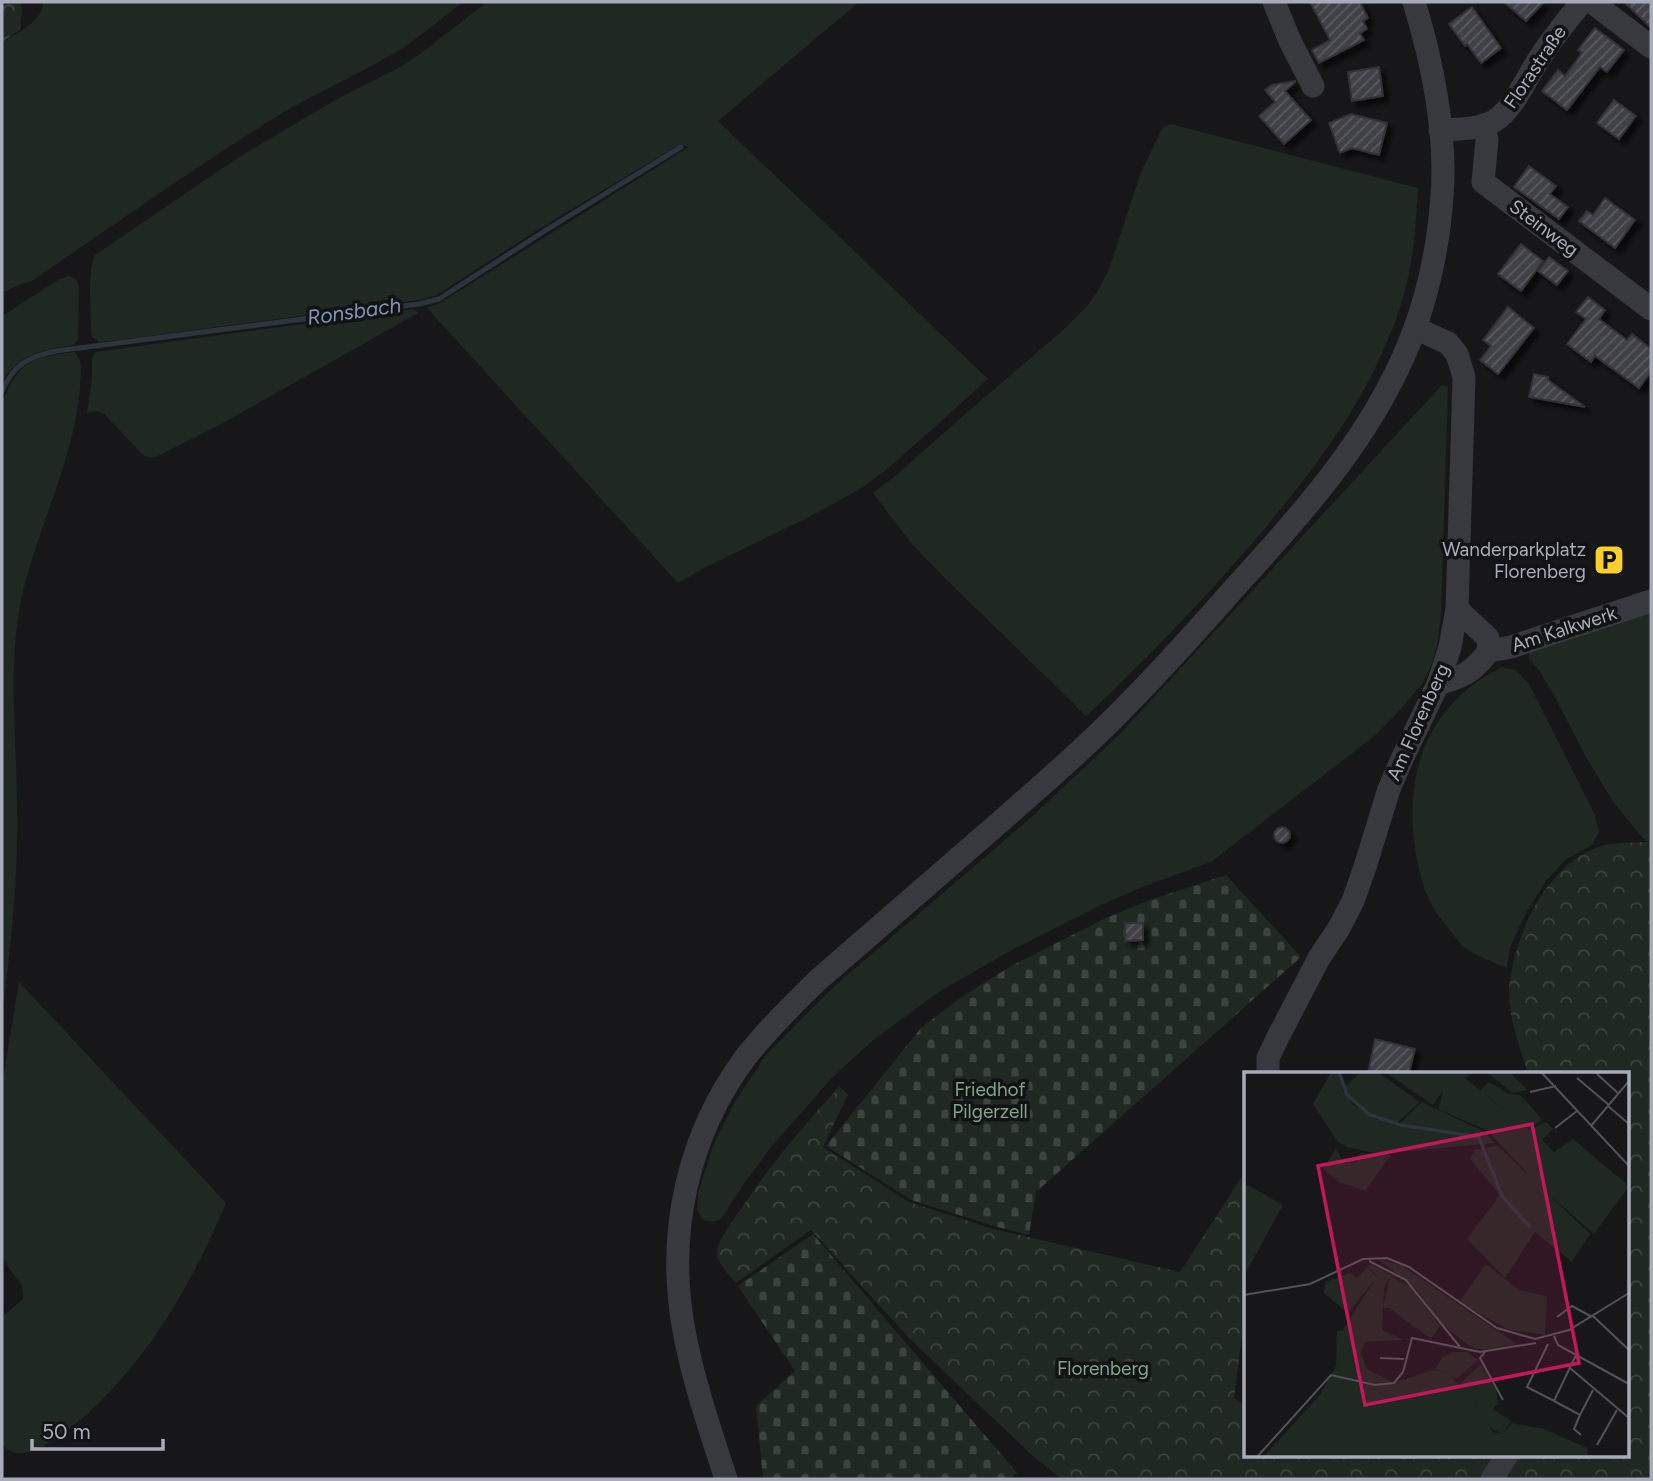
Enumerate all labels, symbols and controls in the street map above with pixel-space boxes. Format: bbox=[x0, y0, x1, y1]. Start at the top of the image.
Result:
street label: Florastraße bbox=[1499, 21, 1571, 113]
street label: Steinweg bbox=[1505, 195, 1583, 261]
water label: Ronsbach bbox=[305, 292, 403, 330]
place label: Wanderparkplatz Florenberg bbox=[1442, 538, 1586, 583]
parking icon: Wanderparkplatz Florenberg bbox=[1592, 543, 1626, 577]
street label: Am Kalkwerk bbox=[1509, 601, 1620, 657]
street label: Am Florenberg bbox=[1382, 660, 1454, 784]
inset map bbox=[1244, 1072, 1628, 1456]
park label: Friedhof Pilgerzell bbox=[952, 1078, 1028, 1123]
park label: Florenberg bbox=[1057, 1357, 1149, 1380]
scale bar bbox=[32, 1408, 163, 1452]
text: 50 m bbox=[42, 1419, 91, 1444]

